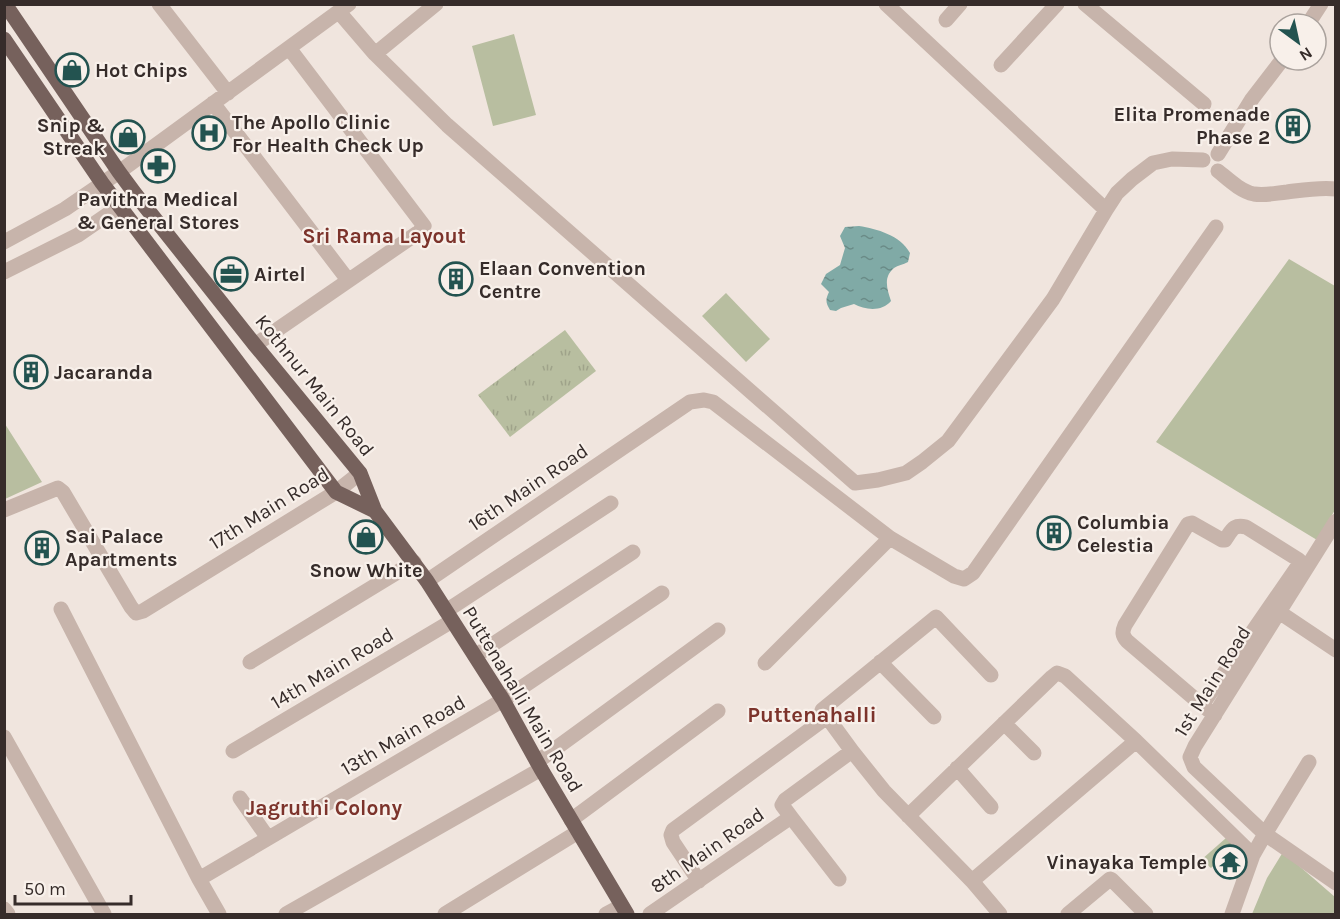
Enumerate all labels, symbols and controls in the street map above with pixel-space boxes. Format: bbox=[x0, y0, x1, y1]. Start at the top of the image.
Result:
north arrow bbox=[1268, 12, 1328, 72]
text: N bbox=[1296, 43, 1316, 65]
shop icon: Hot Chips bbox=[54, 52, 90, 88]
place label: Hot Chips bbox=[95, 59, 188, 82]
place label: Elita Promenade Phase 2 bbox=[1114, 103, 1270, 149]
building icon: Elita Promenade Phase 2 bbox=[1275, 108, 1311, 144]
place label: The Apollo Clinic For Health Check Up bbox=[232, 111, 424, 157]
place label: Snip & Streak bbox=[37, 114, 105, 160]
hospital icon: The Apollo Clinic For Health Check Up bbox=[191, 115, 227, 151]
shop icon: Snip & Streak bbox=[110, 119, 146, 155]
pharmacy icon: Pavithra Medical & General Stores bbox=[140, 148, 176, 184]
place label: Pavithra Medical & General Stores bbox=[76, 188, 240, 234]
district label: Sri Rama Layout bbox=[302, 224, 466, 248]
office icon: Airtel bbox=[213, 256, 249, 292]
place label: Elaan Convention Centre bbox=[479, 257, 646, 303]
building icon: Elaan Convention Centre bbox=[438, 261, 474, 297]
place label: Airtel bbox=[254, 263, 306, 286]
street label: Kothnur Main Road bbox=[250, 310, 379, 461]
building icon: Jacaranda bbox=[13, 354, 49, 390]
place label: Jacaranda bbox=[54, 361, 153, 384]
street label: 16th Main Road bbox=[464, 439, 592, 536]
street label: 17th Main Road bbox=[205, 462, 334, 555]
place label: Columbia Celestia bbox=[1077, 511, 1169, 557]
building icon: Columbia Celestia bbox=[1036, 515, 1072, 551]
shop icon: Snow White bbox=[348, 519, 384, 555]
place label: Sai Palace Apartments bbox=[65, 525, 178, 571]
building icon: Sai Palace Apartments bbox=[24, 530, 60, 566]
place label: Snow White bbox=[309, 559, 423, 582]
street label: Puttenahalli Main Road bbox=[458, 602, 587, 797]
street label: 1st Main Road bbox=[1169, 622, 1256, 741]
street label: 14th Main Road bbox=[267, 623, 398, 714]
street label: 13th Main Road bbox=[337, 691, 469, 780]
district label: Puttenahalli bbox=[747, 702, 877, 728]
district label: Jagruthi Colony bbox=[246, 796, 402, 820]
street label: 8th Main Road bbox=[646, 803, 769, 898]
temple icon: Vinayaka Temple bbox=[1212, 844, 1248, 880]
place label: Vinayaka Temple bbox=[1046, 851, 1207, 874]
scale bar bbox=[15, 868, 130, 906]
text: 50 m bbox=[24, 878, 66, 900]

